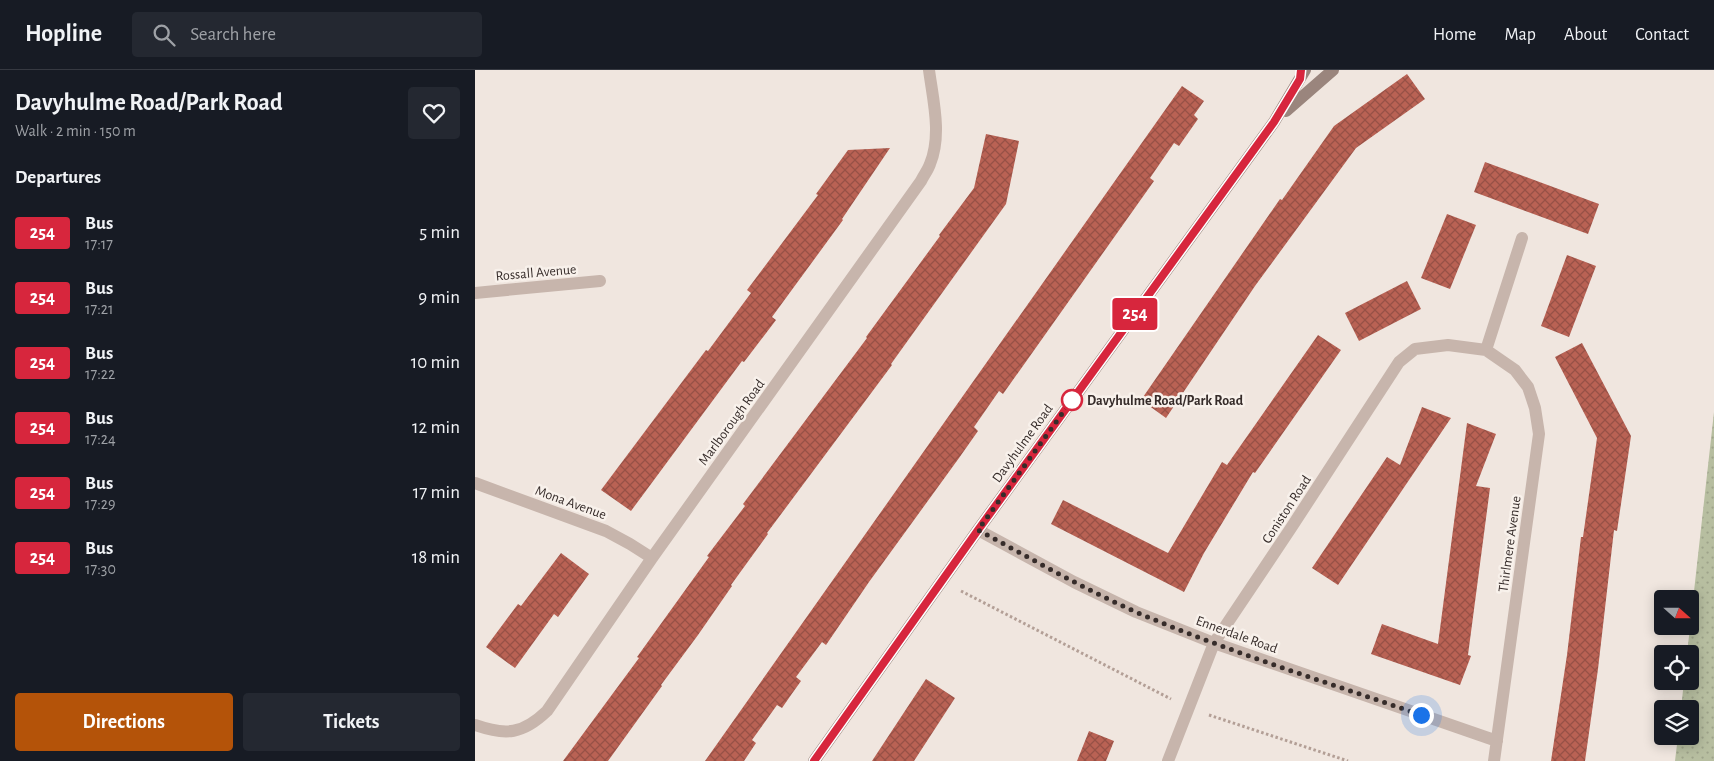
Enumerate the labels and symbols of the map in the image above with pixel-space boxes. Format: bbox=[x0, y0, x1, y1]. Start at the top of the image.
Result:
street label: Rossall Avenue bbox=[495, 262, 577, 284]
line badge: 254 bbox=[1106, 298, 1164, 330]
street label: Marlborough Road bbox=[696, 377, 767, 468]
marker: Davyhulme Road/Park Road bbox=[1061, 389, 1083, 411]
place label: Davyhulme Road/Park Road bbox=[1087, 394, 1244, 408]
street label: Davyhulme Road bbox=[990, 402, 1056, 485]
street label: Coniston Road bbox=[1260, 473, 1314, 546]
street label: Mona Avenue bbox=[533, 484, 608, 522]
street label: Thirlmere Avenue bbox=[1496, 495, 1524, 593]
north arrow bbox=[1654, 590, 1699, 635]
street label: Ennerdale Road bbox=[1194, 614, 1279, 656]
your location bbox=[1409, 703, 1434, 728]

